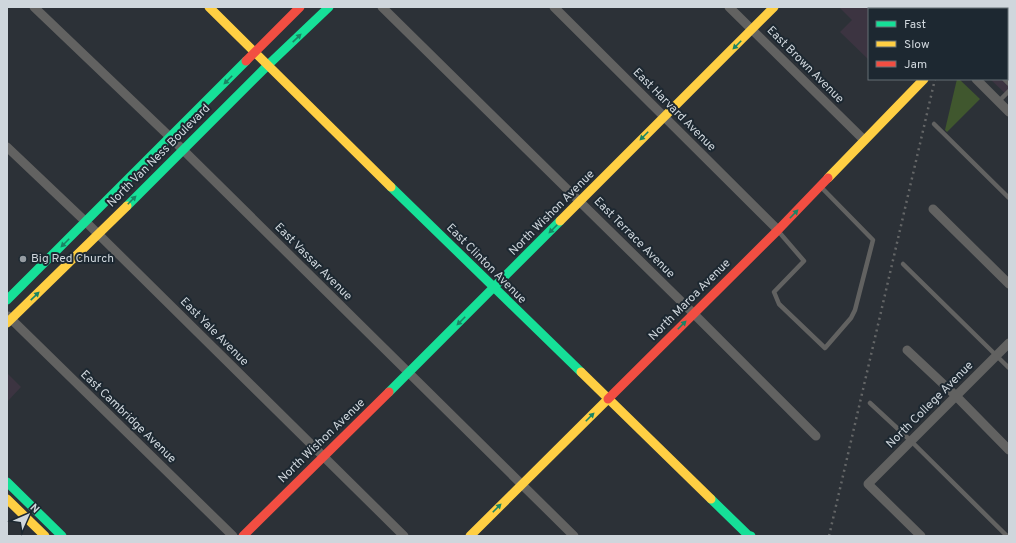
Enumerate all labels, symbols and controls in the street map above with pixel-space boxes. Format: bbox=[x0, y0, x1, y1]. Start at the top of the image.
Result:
legend bbox=[868, 8, 1008, 80]
text: Fast bbox=[904, 17, 926, 33]
street label: East Brown Avenue bbox=[763, 23, 847, 107]
one-way arrow bbox=[292, 33, 302, 43]
text: Slow bbox=[904, 37, 930, 53]
one-way arrow bbox=[732, 40, 742, 49]
text: Jam bbox=[904, 57, 927, 73]
street label: East Harvard Avenue bbox=[629, 65, 719, 155]
one-way arrow bbox=[223, 75, 233, 85]
street label: North Van Ness Boulevard bbox=[104, 101, 214, 211]
one-way arrow bbox=[640, 131, 649, 141]
street label: North Wishon Avenue bbox=[506, 167, 598, 259]
street label: East Terrace Avenue bbox=[590, 194, 678, 282]
one-way arrow bbox=[127, 195, 137, 205]
one-way arrow bbox=[789, 209, 799, 219]
street label: East Vassar Avenue bbox=[271, 220, 355, 304]
street label: East Clinton Avenue bbox=[442, 220, 530, 308]
one-way arrow bbox=[548, 224, 558, 234]
one-way arrow bbox=[60, 238, 70, 248]
place label: Big Red Church bbox=[31, 251, 114, 267]
marker: Big Red Church bbox=[18, 254, 28, 264]
street label: North Maroa Avenue bbox=[646, 256, 734, 344]
one-way arrow bbox=[30, 291, 40, 300]
street label: East Yale Avenue bbox=[176, 294, 252, 370]
one-way arrow bbox=[456, 316, 466, 326]
one-way arrow bbox=[677, 320, 687, 330]
street label: North College Avenue bbox=[883, 358, 977, 452]
street label: East Cambridge Avenue bbox=[77, 367, 179, 467]
street label: North Wishon Avenue bbox=[275, 395, 369, 487]
one-way arrow bbox=[585, 412, 595, 422]
north arrow bbox=[8, 495, 48, 535]
text: N bbox=[27, 501, 42, 516]
one-way arrow bbox=[492, 503, 502, 513]

